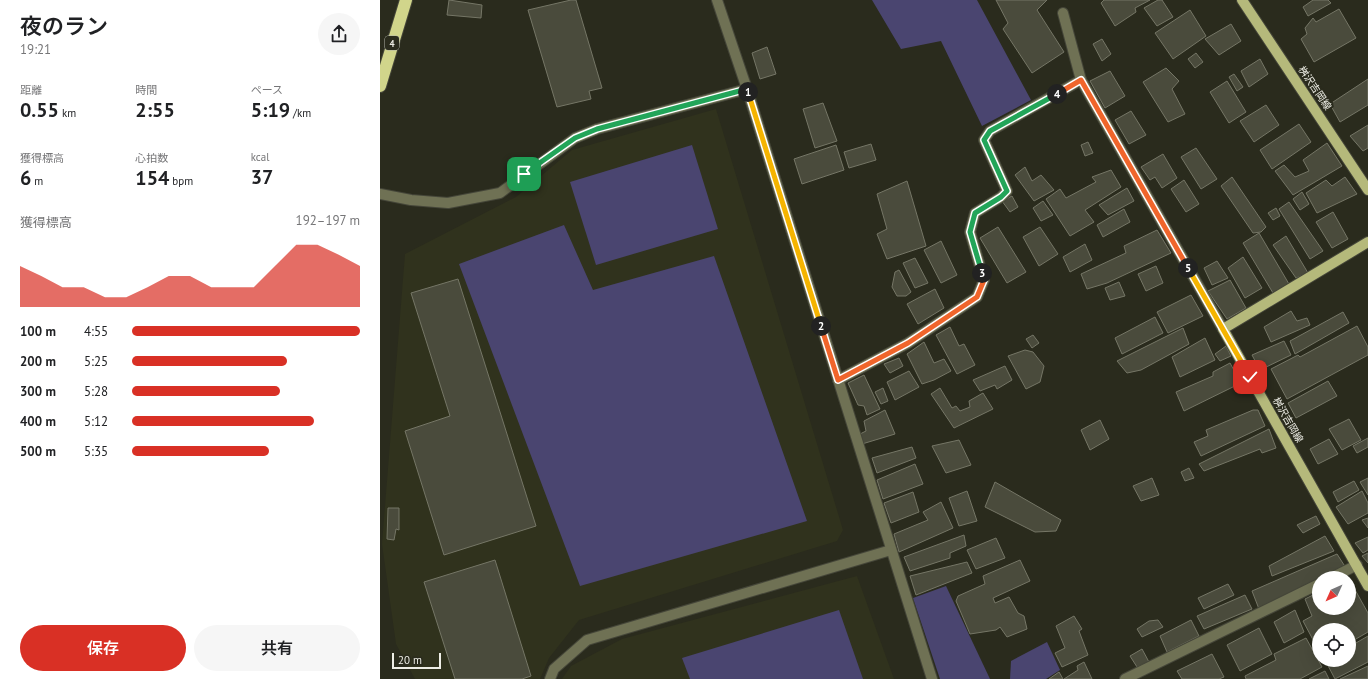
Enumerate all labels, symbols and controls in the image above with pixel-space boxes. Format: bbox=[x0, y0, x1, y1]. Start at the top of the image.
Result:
text: 夜のラン bbox=[20, 12, 108, 40]
button: share bbox=[318, 13, 360, 55]
road number: 4 bbox=[385, 36, 399, 50]
text: 19:21 bbox=[20, 41, 51, 58]
street label: 桝沢吉岡線 bbox=[1296, 64, 1334, 112]
pin: 1 bbox=[738, 82, 758, 102]
text: 距離 bbox=[20, 83, 42, 97]
text: 時間 bbox=[135, 83, 157, 97]
text: ペース bbox=[251, 83, 283, 97]
pin: 4 bbox=[1047, 84, 1067, 104]
text: 1 bbox=[745, 85, 751, 99]
text: 4 bbox=[1054, 87, 1060, 101]
text: 0.55 bbox=[20, 97, 59, 123]
text: 2:55 bbox=[135, 97, 175, 123]
text: 5:19 bbox=[251, 97, 290, 123]
text: km bbox=[59, 106, 76, 120]
text: /km bbox=[290, 106, 311, 120]
text: kcal bbox=[251, 150, 269, 164]
text: 獲得標高 bbox=[20, 151, 64, 165]
text: 心拍数 bbox=[135, 151, 168, 165]
pin bbox=[507, 157, 541, 191]
icon: arrive bbox=[513, 163, 535, 185]
text: 37 bbox=[251, 164, 273, 190]
text: 6 bbox=[20, 165, 31, 191]
text: 154 bbox=[135, 165, 169, 191]
text: m bbox=[31, 174, 43, 188]
text: bpm bbox=[169, 174, 193, 188]
text: 192–197 m bbox=[296, 212, 360, 229]
text: 獲得標高 bbox=[20, 214, 72, 231]
pin: 5 bbox=[1178, 258, 1198, 278]
text: 5 bbox=[1185, 261, 1191, 275]
pin: 3 bbox=[972, 263, 992, 283]
text: 3 bbox=[979, 266, 985, 280]
pin: 2 bbox=[811, 316, 831, 336]
text: 2 bbox=[818, 319, 824, 333]
text: 100 m bbox=[20, 323, 56, 340]
text: 4:55 bbox=[84, 323, 108, 340]
text: 200 m bbox=[20, 353, 56, 370]
text: 5:25 bbox=[84, 353, 108, 370]
pin bbox=[1233, 360, 1267, 394]
icon: check bbox=[1239, 366, 1261, 388]
text: 300 m bbox=[20, 383, 56, 400]
text: 5:28 bbox=[84, 383, 108, 400]
street label: 桝沢吉岡線 bbox=[1270, 395, 1306, 445]
text: 400 m bbox=[20, 413, 56, 430]
text: 5:12 bbox=[84, 413, 108, 430]
text: 500 m bbox=[20, 443, 56, 460]
text: 5:35 bbox=[84, 443, 108, 460]
north arrow bbox=[1312, 571, 1356, 615]
map controls bbox=[1312, 571, 1356, 667]
button: locate bbox=[1312, 623, 1356, 667]
button: 保存 bbox=[20, 625, 186, 671]
button: 共有 bbox=[194, 625, 360, 671]
scale bar bbox=[392, 651, 441, 670]
text: 20 m bbox=[398, 653, 422, 667]

